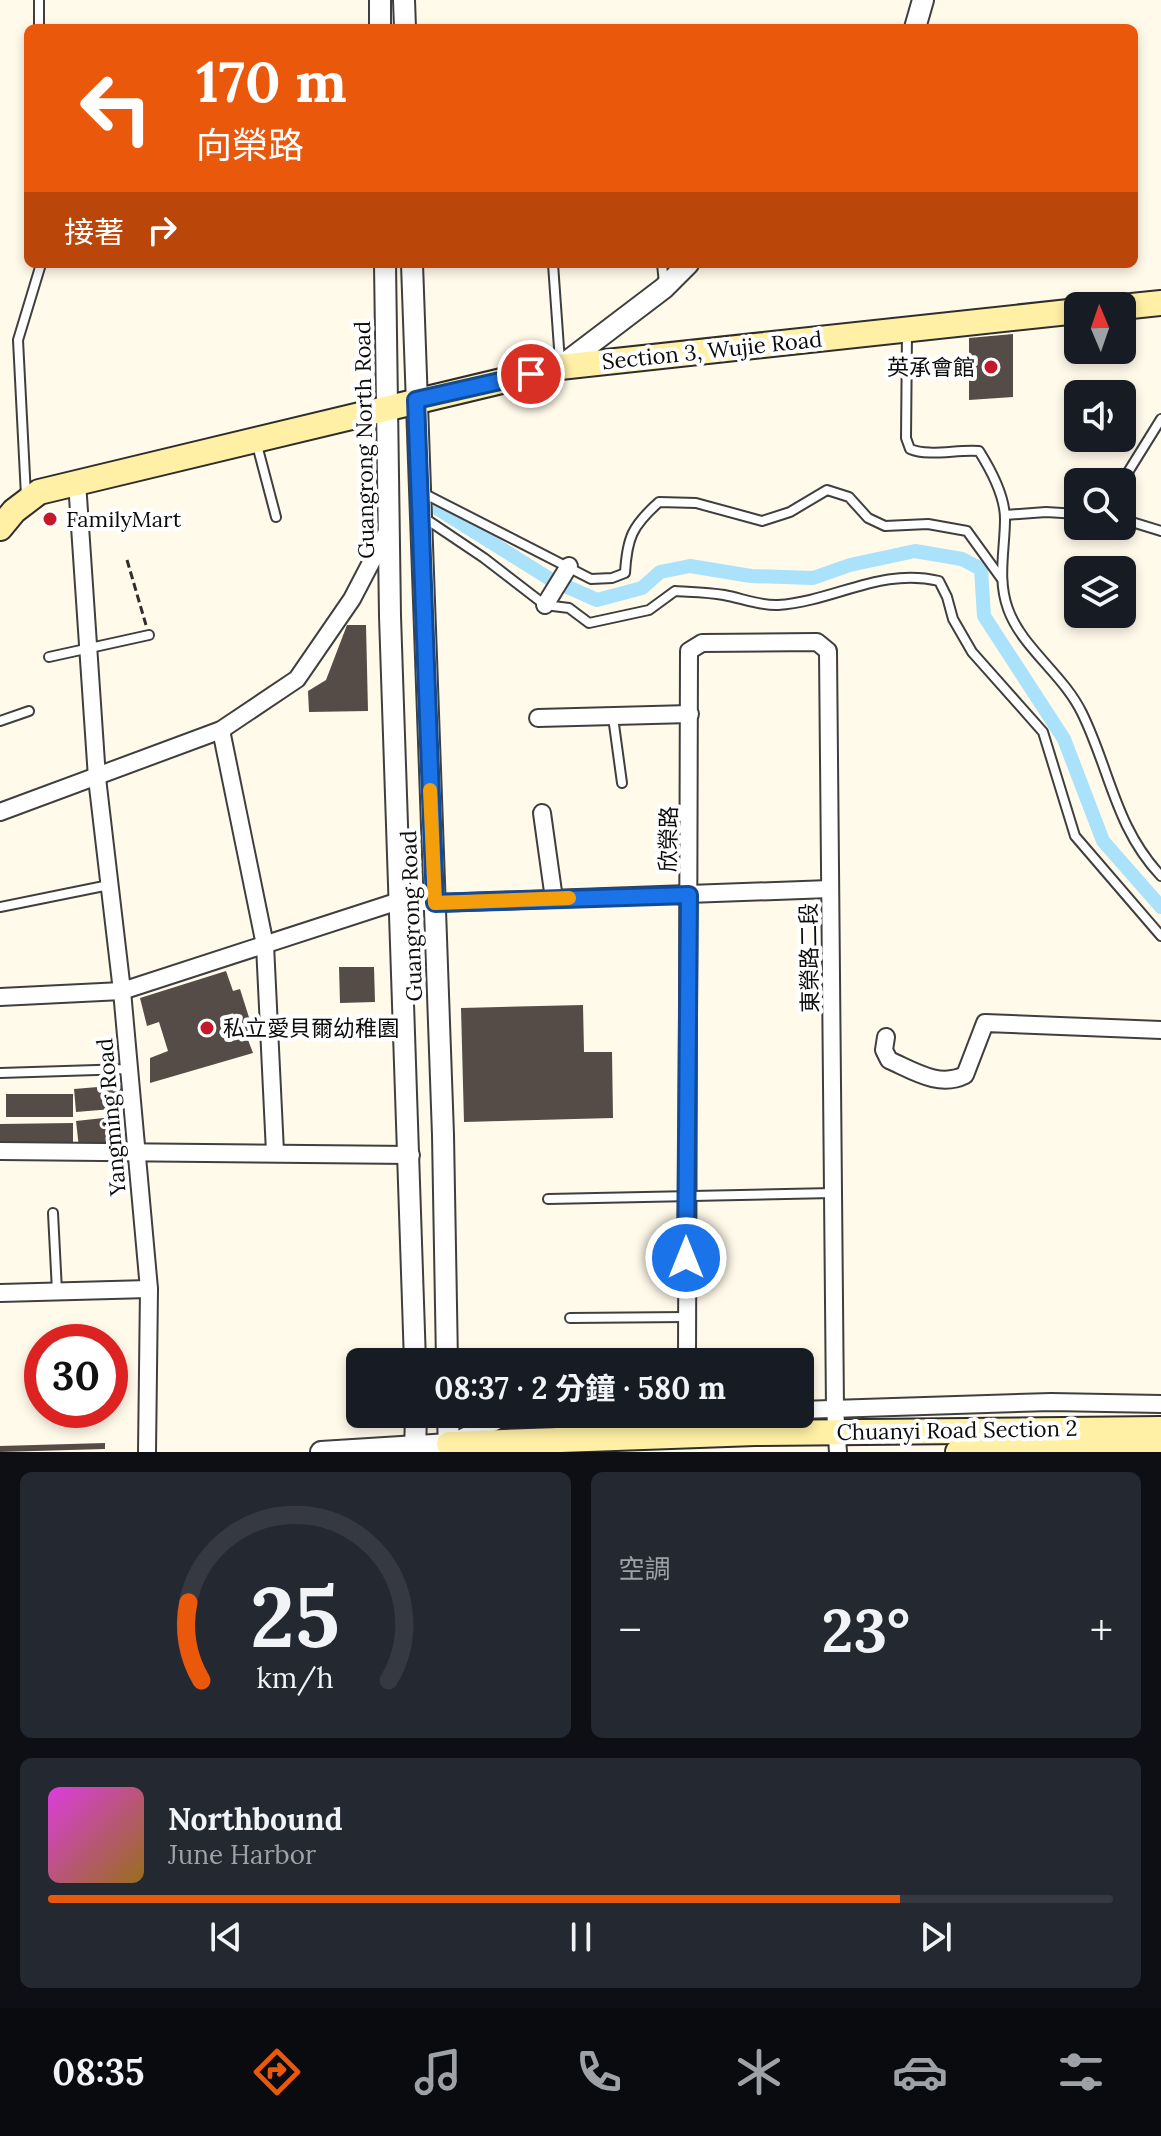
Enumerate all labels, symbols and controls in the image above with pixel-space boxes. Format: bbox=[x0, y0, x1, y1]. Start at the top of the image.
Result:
text: 170 m bbox=[196, 46, 347, 117]
icon: left bbox=[64, 56, 168, 160]
text: 向榮路 bbox=[196, 122, 304, 168]
icon: right bbox=[140, 208, 184, 252]
text: 接著 bbox=[64, 213, 124, 251]
north arrow bbox=[1064, 292, 1136, 364]
map controls bbox=[1064, 292, 1136, 628]
street label: Guangrong North Road bbox=[348, 321, 380, 559]
street label: Section 3, Wujie Road bbox=[601, 325, 823, 375]
pin bbox=[497, 340, 565, 408]
icon: arrive bbox=[509, 352, 553, 396]
place label: 英承會館 bbox=[887, 353, 975, 381]
marker: 英承會館 bbox=[982, 358, 1000, 376]
button: sound bbox=[1064, 380, 1136, 452]
button: search bbox=[1064, 468, 1136, 540]
place label: FamilyMart bbox=[66, 505, 182, 533]
marker: FamilyMart bbox=[41, 510, 59, 528]
button: layers bbox=[1064, 556, 1136, 628]
street label: 欣榮路 bbox=[653, 806, 683, 872]
street label: Guangrong Road bbox=[394, 830, 428, 1002]
street label: 東榮路二段 bbox=[794, 903, 824, 1013]
place label: 私立愛貝爾幼稚園 bbox=[223, 1014, 399, 1042]
marker: 私立愛貝爾幼稚園 bbox=[198, 1019, 216, 1037]
street label: Yangming Road bbox=[90, 1037, 132, 1198]
position arrow bbox=[644, 1216, 728, 1300]
speed limit sign: 30 bbox=[24, 1324, 128, 1428]
text: 08:37 · 2 分鐘 · 580 m bbox=[434, 1369, 726, 1407]
street label: Chuanyi Road Section 2 bbox=[836, 1414, 1078, 1446]
text: 空調 bbox=[619, 1552, 671, 1585]
text: 25 bbox=[251, 1563, 340, 1670]
text: 23° bbox=[822, 1592, 910, 1668]
text: − bbox=[619, 1602, 642, 1658]
text: + bbox=[1090, 1602, 1113, 1658]
text: km/h bbox=[257, 1659, 334, 1696]
text: Northbound bbox=[168, 1800, 343, 1838]
text: June Harbor bbox=[168, 1838, 316, 1871]
icon: previous bbox=[204, 1915, 248, 1959]
icon: pause bbox=[559, 1915, 603, 1959]
icon: next bbox=[914, 1915, 958, 1959]
icon: directions bbox=[249, 2044, 305, 2100]
icon: music bbox=[410, 2044, 466, 2100]
icon: phone bbox=[571, 2044, 627, 2100]
icon: climate bbox=[731, 2044, 787, 2100]
icon: car bbox=[892, 2044, 948, 2100]
icon: filters bbox=[1053, 2044, 1109, 2100]
text: 08:35 bbox=[52, 2049, 144, 2095]

